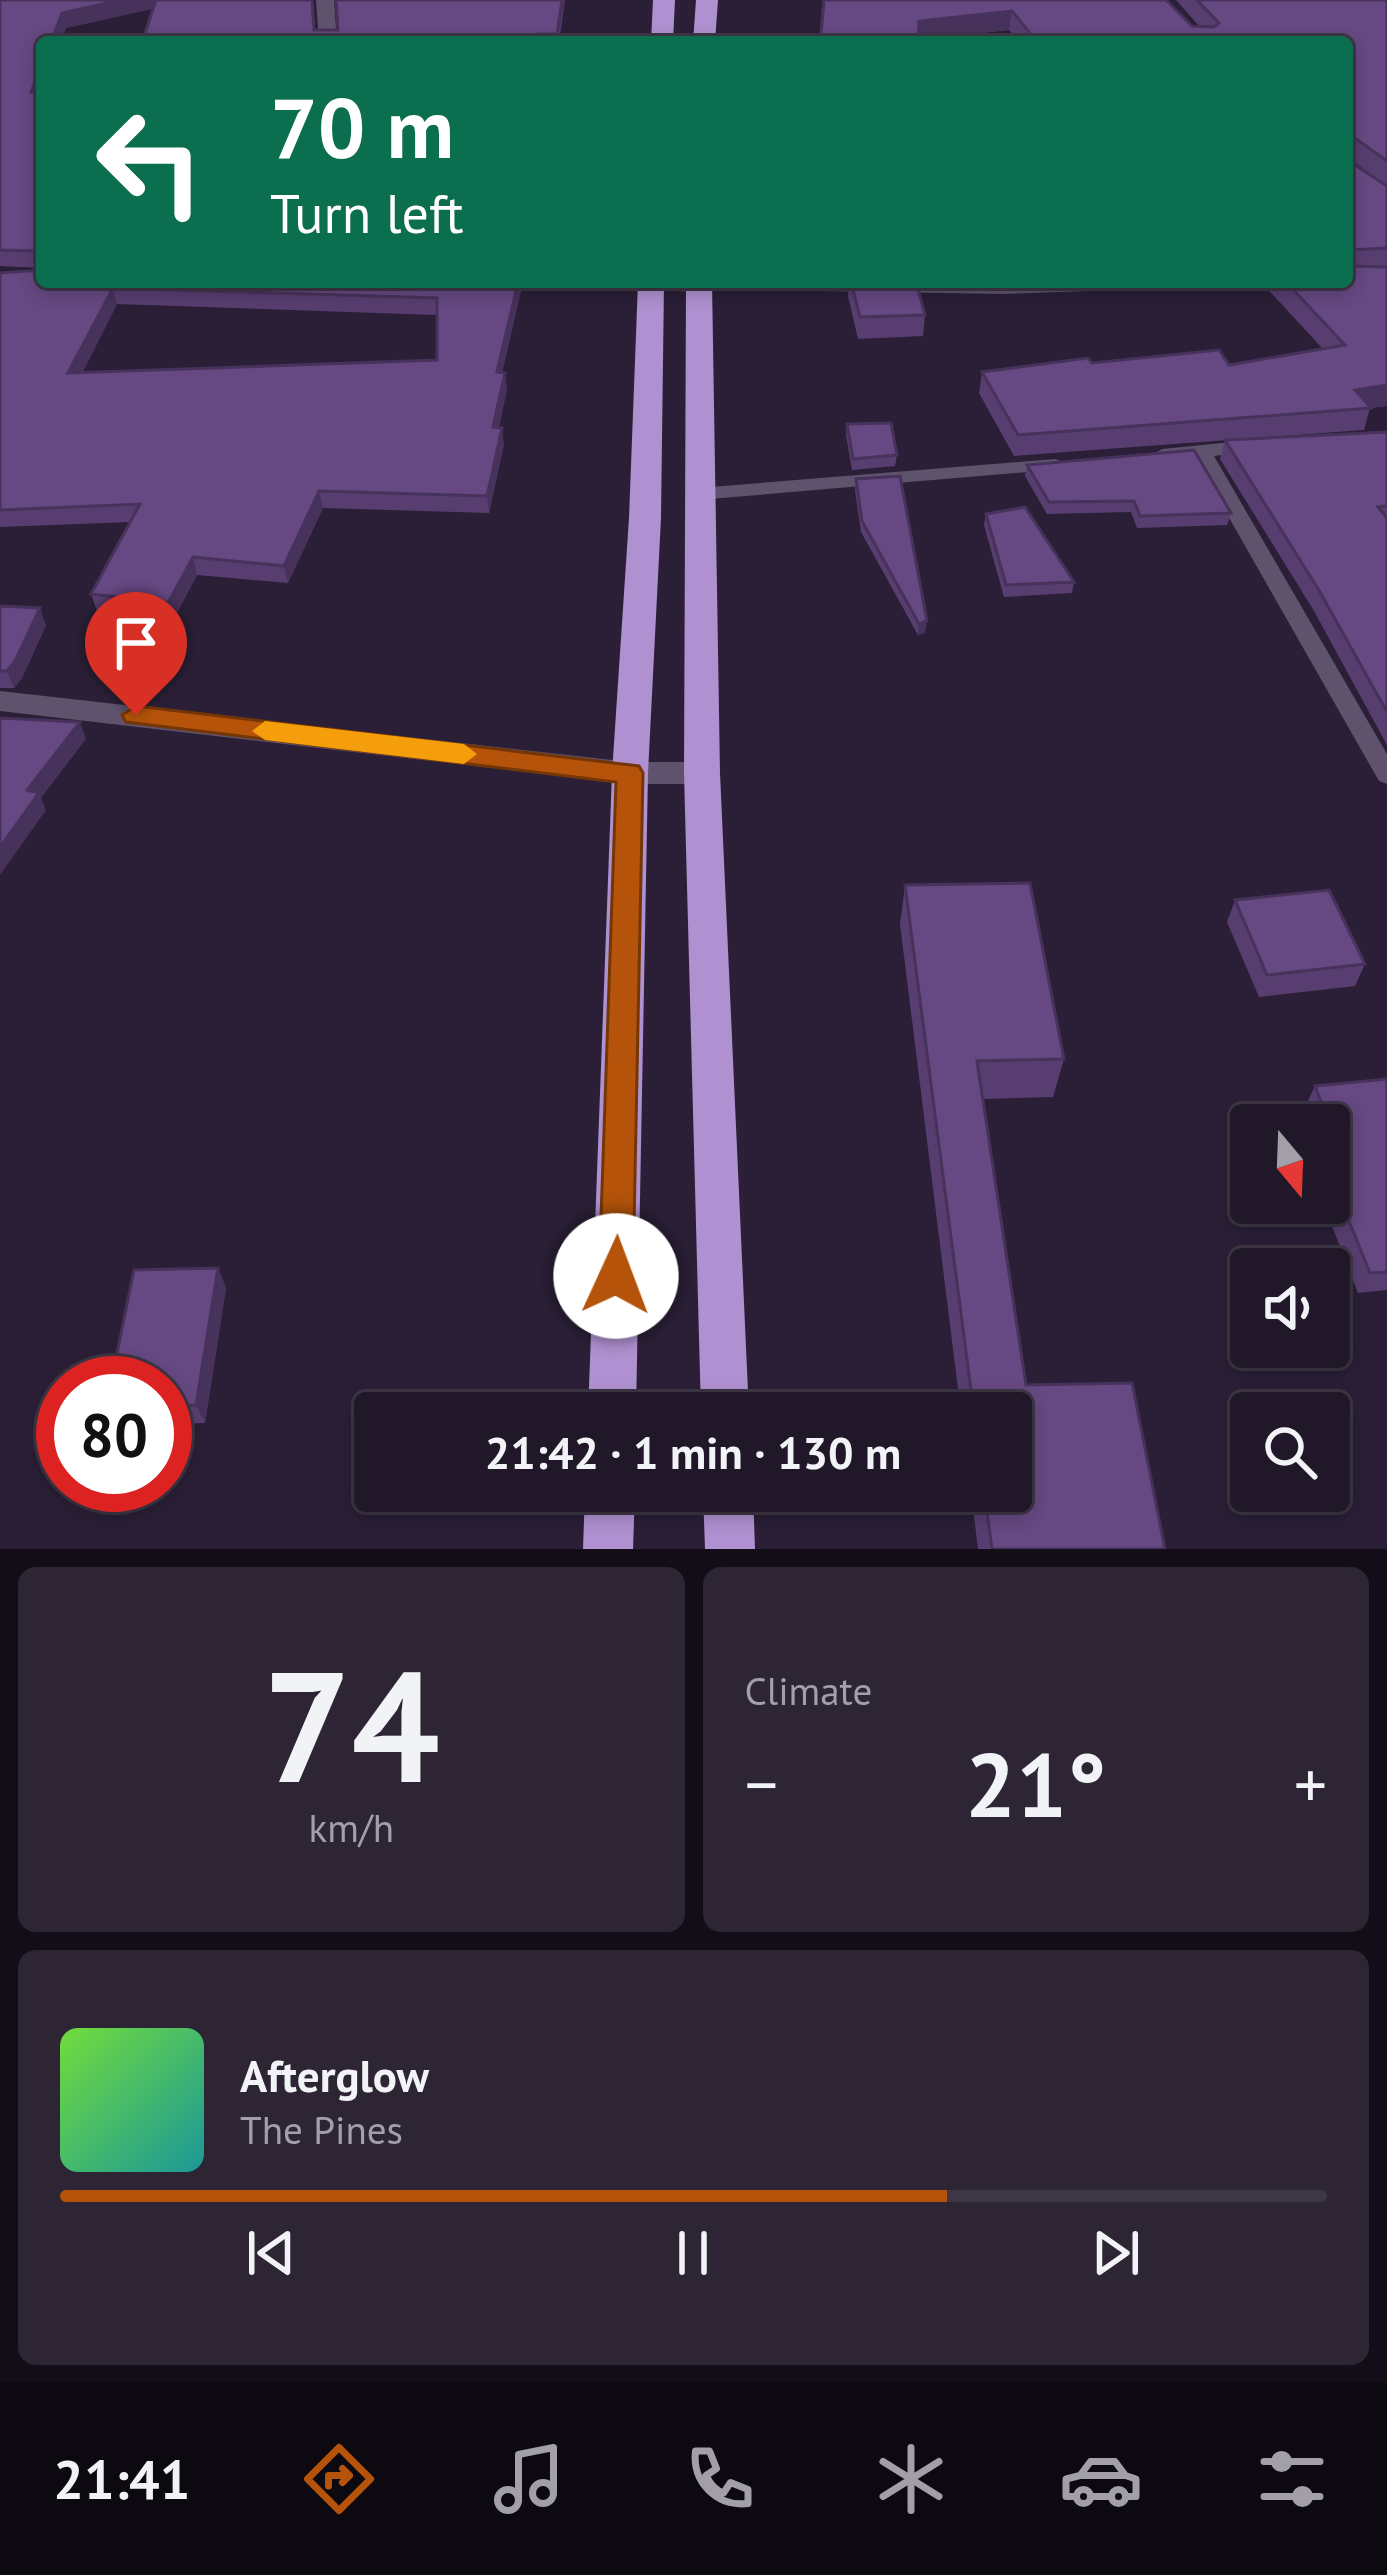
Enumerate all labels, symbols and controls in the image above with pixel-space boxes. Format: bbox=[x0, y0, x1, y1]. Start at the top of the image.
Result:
text: 70 m bbox=[270, 72, 454, 181]
icon: left bbox=[72, 84, 228, 240]
text: Turn left bbox=[270, 178, 464, 248]
pin bbox=[85, 592, 187, 715]
icon: arrive bbox=[103, 610, 169, 676]
north arrow bbox=[1230, 1104, 1350, 1224]
map controls bbox=[1230, 1104, 1350, 1512]
position arrow bbox=[553, 1213, 679, 1339]
button: sound bbox=[1230, 1248, 1350, 1368]
speed limit sign: 80 bbox=[36, 1356, 192, 1512]
button: search bbox=[1230, 1392, 1350, 1512]
text: 21:42 · 1 min · 130 m bbox=[485, 1423, 901, 1481]
text: 74 bbox=[263, 1623, 440, 1825]
text: Climate bbox=[745, 1665, 872, 1716]
text: 21° bbox=[965, 1725, 1106, 1842]
text: − bbox=[745, 1741, 778, 1826]
text: + bbox=[1294, 1741, 1327, 1826]
text: km/h bbox=[309, 1802, 394, 1853]
text: Afterglow bbox=[240, 2046, 429, 2104]
text: The Pines bbox=[240, 2104, 403, 2155]
icon: previous bbox=[238, 2220, 304, 2286]
icon: pause bbox=[660, 2220, 726, 2286]
icon: next bbox=[1083, 2220, 1149, 2286]
icon: directions bbox=[297, 2437, 381, 2521]
icon: music bbox=[487, 2437, 571, 2521]
icon: phone bbox=[678, 2437, 762, 2521]
icon: climate bbox=[869, 2437, 953, 2521]
icon: car bbox=[1059, 2437, 1143, 2521]
icon: filters bbox=[1250, 2437, 1334, 2521]
text: 21:41 bbox=[53, 2444, 190, 2514]

